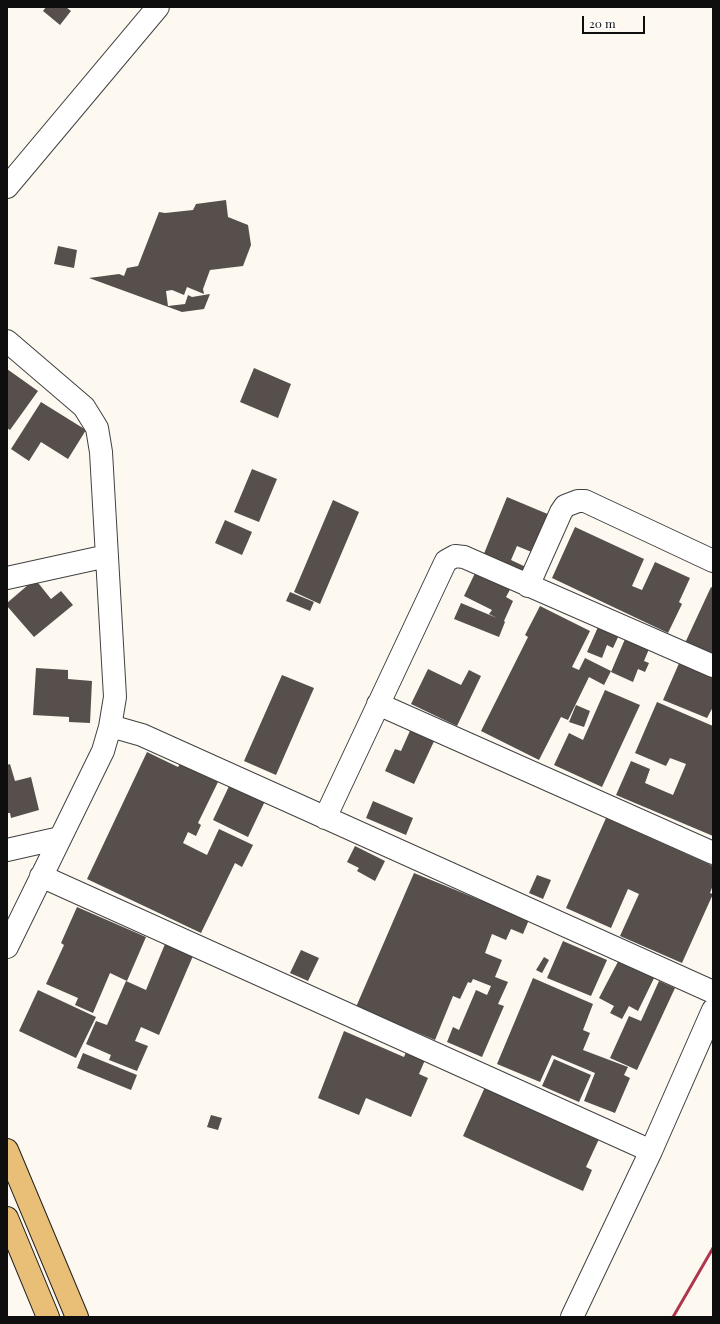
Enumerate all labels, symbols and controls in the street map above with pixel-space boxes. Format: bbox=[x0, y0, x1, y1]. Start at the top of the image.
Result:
scale bar bbox=[584, 8, 647, 34]
text: 20 m bbox=[589, 15, 616, 31]

